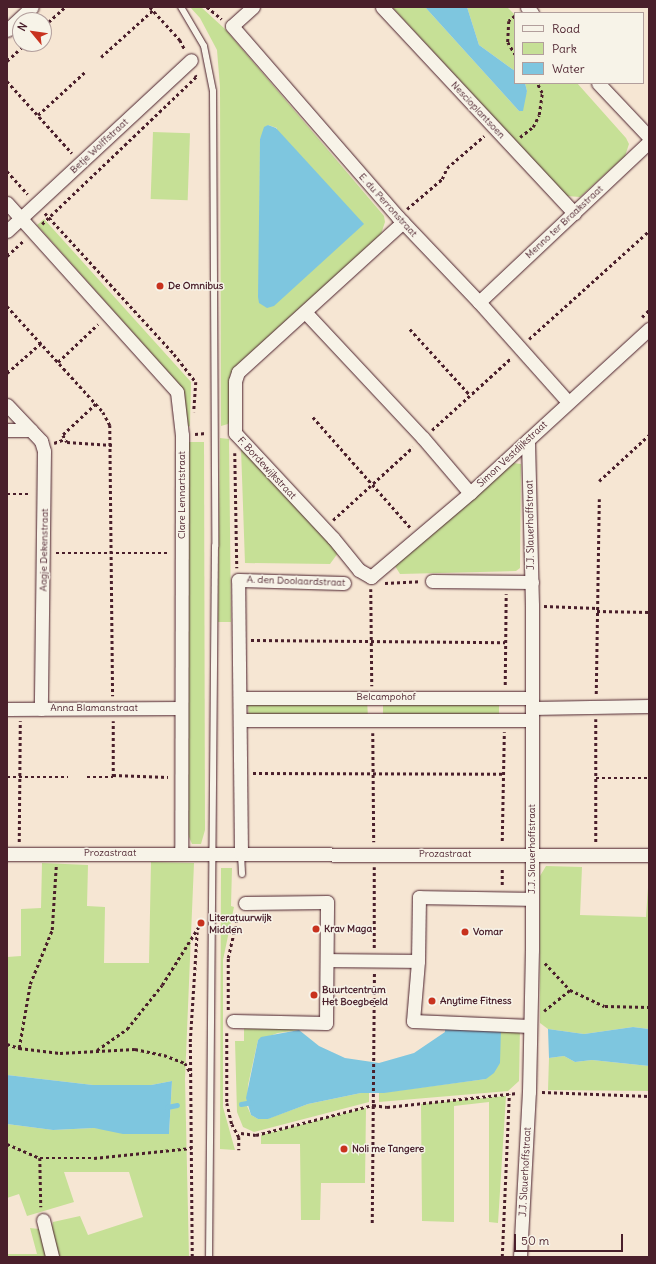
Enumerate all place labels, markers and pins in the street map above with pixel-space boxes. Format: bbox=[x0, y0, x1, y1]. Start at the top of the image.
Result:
place label: De Omnibus bbox=[168, 280, 223, 292]
marker: De Omnibus bbox=[155, 281, 165, 291]
place label: Literatuurwijk Midden bbox=[209, 911, 272, 934]
marker: Literatuurwijk Midden bbox=[196, 918, 206, 928]
place label: Krav Maga bbox=[324, 923, 372, 935]
marker: Krav Maga bbox=[311, 924, 321, 934]
place label: Vomar bbox=[473, 926, 503, 938]
marker: Vomar bbox=[460, 927, 470, 937]
place label: Buurtcentrum Het Boegbeeld bbox=[322, 983, 388, 1006]
marker: Buurtcentrum Het Boegbeeld bbox=[309, 990, 319, 1000]
place label: Anytime Fitness bbox=[440, 995, 512, 1007]
marker: Anytime Fitness bbox=[427, 996, 437, 1006]
place label: Noli me Tangere bbox=[352, 1143, 424, 1155]
marker: Noli me Tangere bbox=[339, 1144, 349, 1154]

